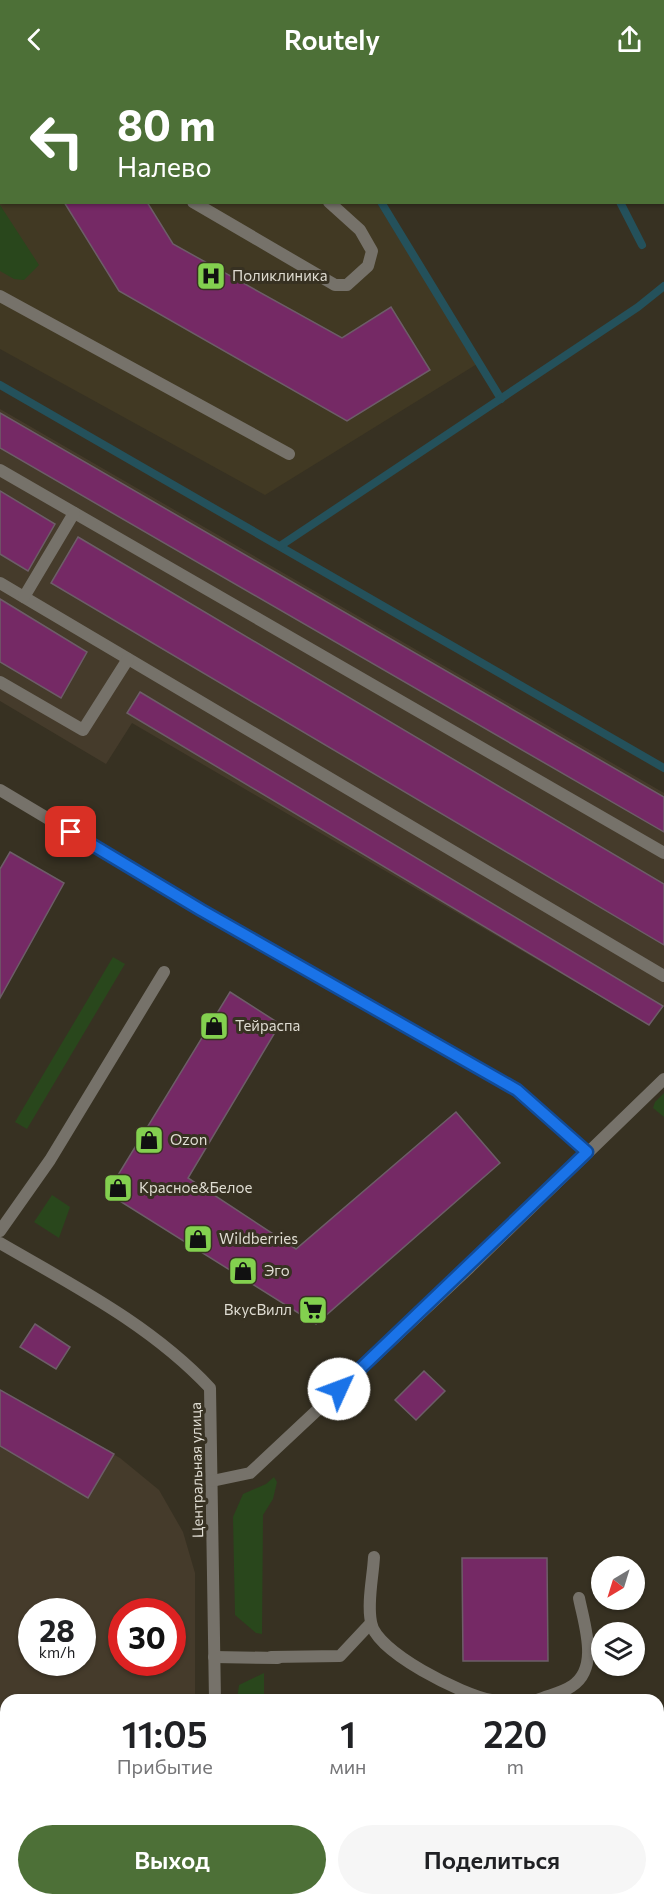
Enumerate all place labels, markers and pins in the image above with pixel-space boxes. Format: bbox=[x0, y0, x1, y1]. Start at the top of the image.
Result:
hospital icon: Поликлиника bbox=[195, 260, 227, 292]
place label: Поликлиника bbox=[232, 266, 328, 284]
pin bbox=[45, 806, 96, 857]
shop icon: Тейраспа bbox=[198, 1010, 230, 1042]
place label: Тейраспа bbox=[235, 1016, 300, 1034]
shop icon: Ozon bbox=[133, 1124, 165, 1156]
place label: Ozon bbox=[170, 1130, 207, 1148]
shop icon: Красное&Белое bbox=[102, 1172, 134, 1204]
place label: Красное&Белое bbox=[139, 1178, 252, 1196]
shop icon: Wildberries bbox=[182, 1223, 214, 1255]
place label: Wildberries bbox=[219, 1229, 298, 1247]
shop icon: Эго bbox=[227, 1255, 259, 1287]
place label: Эго bbox=[264, 1261, 290, 1279]
supermarket icon: ВкусВилл bbox=[297, 1294, 329, 1326]
place label: ВкусВилл bbox=[224, 1300, 292, 1318]

